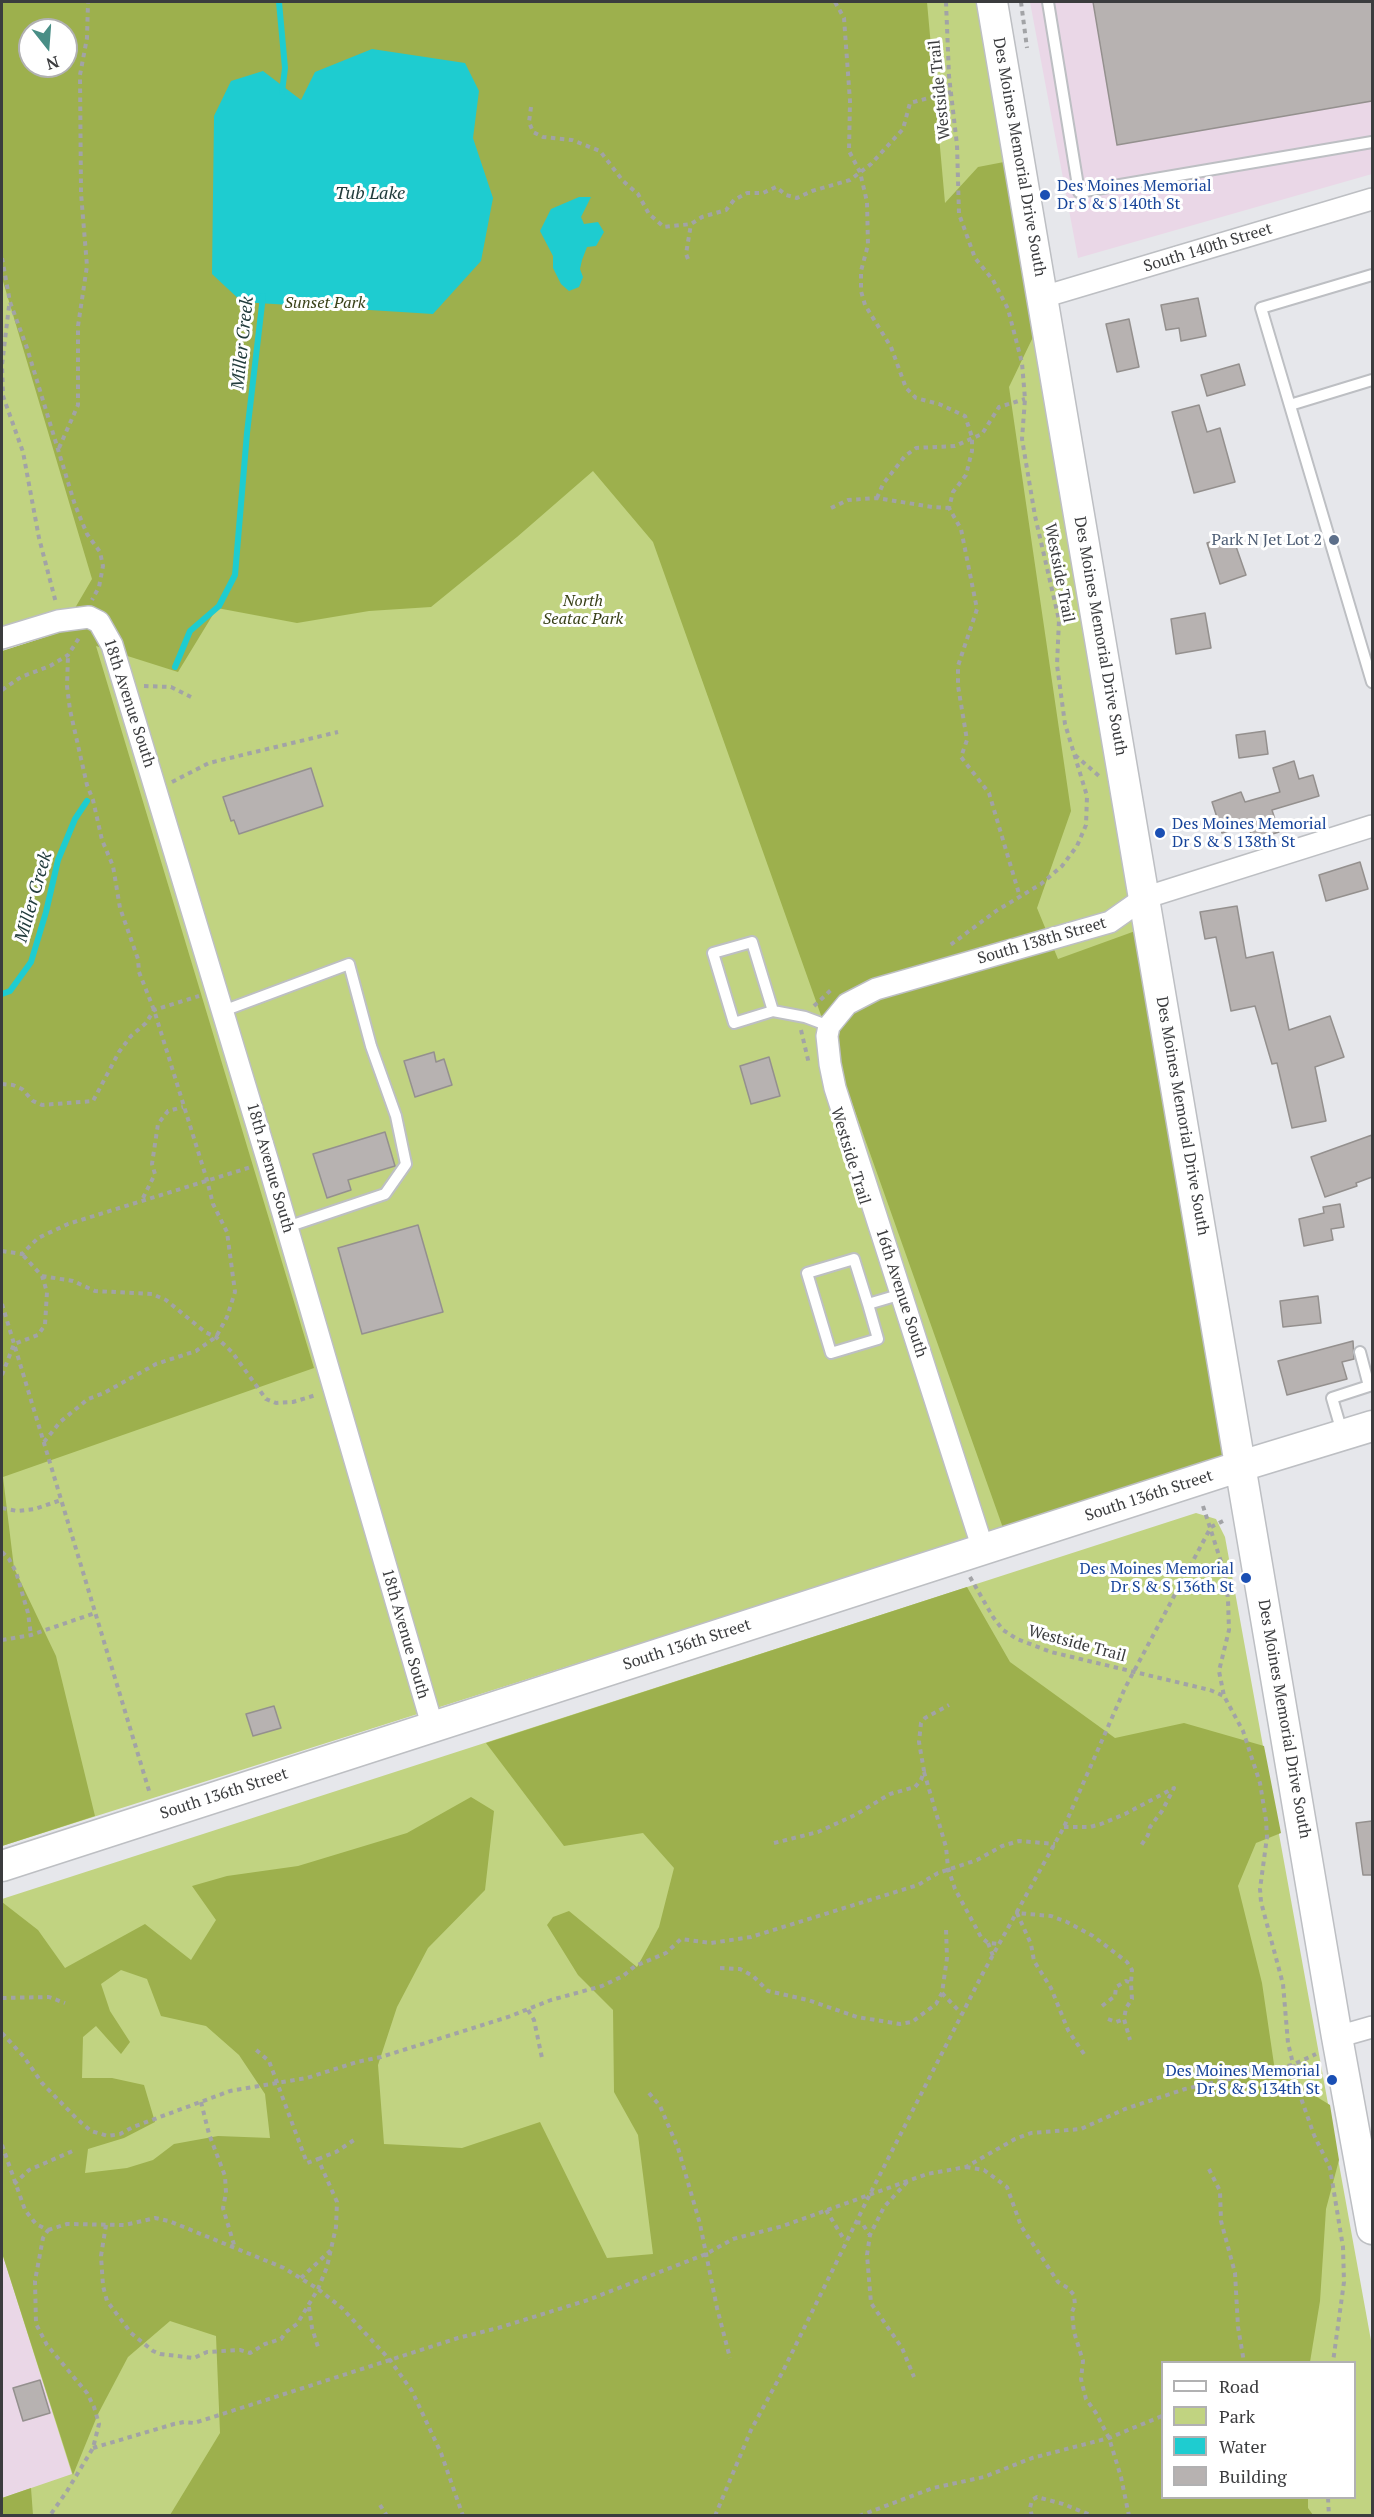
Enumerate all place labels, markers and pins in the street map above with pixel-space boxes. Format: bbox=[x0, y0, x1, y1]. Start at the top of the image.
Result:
place label: Des Moines Memorial Dr S & S 140th St bbox=[1057, 176, 1212, 214]
marker: Des Moines Memorial Dr S & S 140th St bbox=[1038, 188, 1052, 202]
place label: Park N Jet Lot 2 bbox=[1211, 530, 1322, 550]
marker: Park N Jet Lot 2 bbox=[1327, 533, 1341, 547]
place label: Des Moines Memorial Dr S & S 138th St bbox=[1172, 814, 1327, 852]
marker: Des Moines Memorial Dr S & S 138th St bbox=[1153, 826, 1167, 840]
place label: Des Moines Memorial Dr S & S 136th St bbox=[1079, 1559, 1234, 1597]
marker: Des Moines Memorial Dr S & S 136th St bbox=[1239, 1571, 1253, 1585]
place label: Des Moines Memorial Dr S & S 134th St bbox=[1165, 2061, 1320, 2099]
marker: Des Moines Memorial Dr S & S 134th St bbox=[1325, 2073, 1339, 2087]

